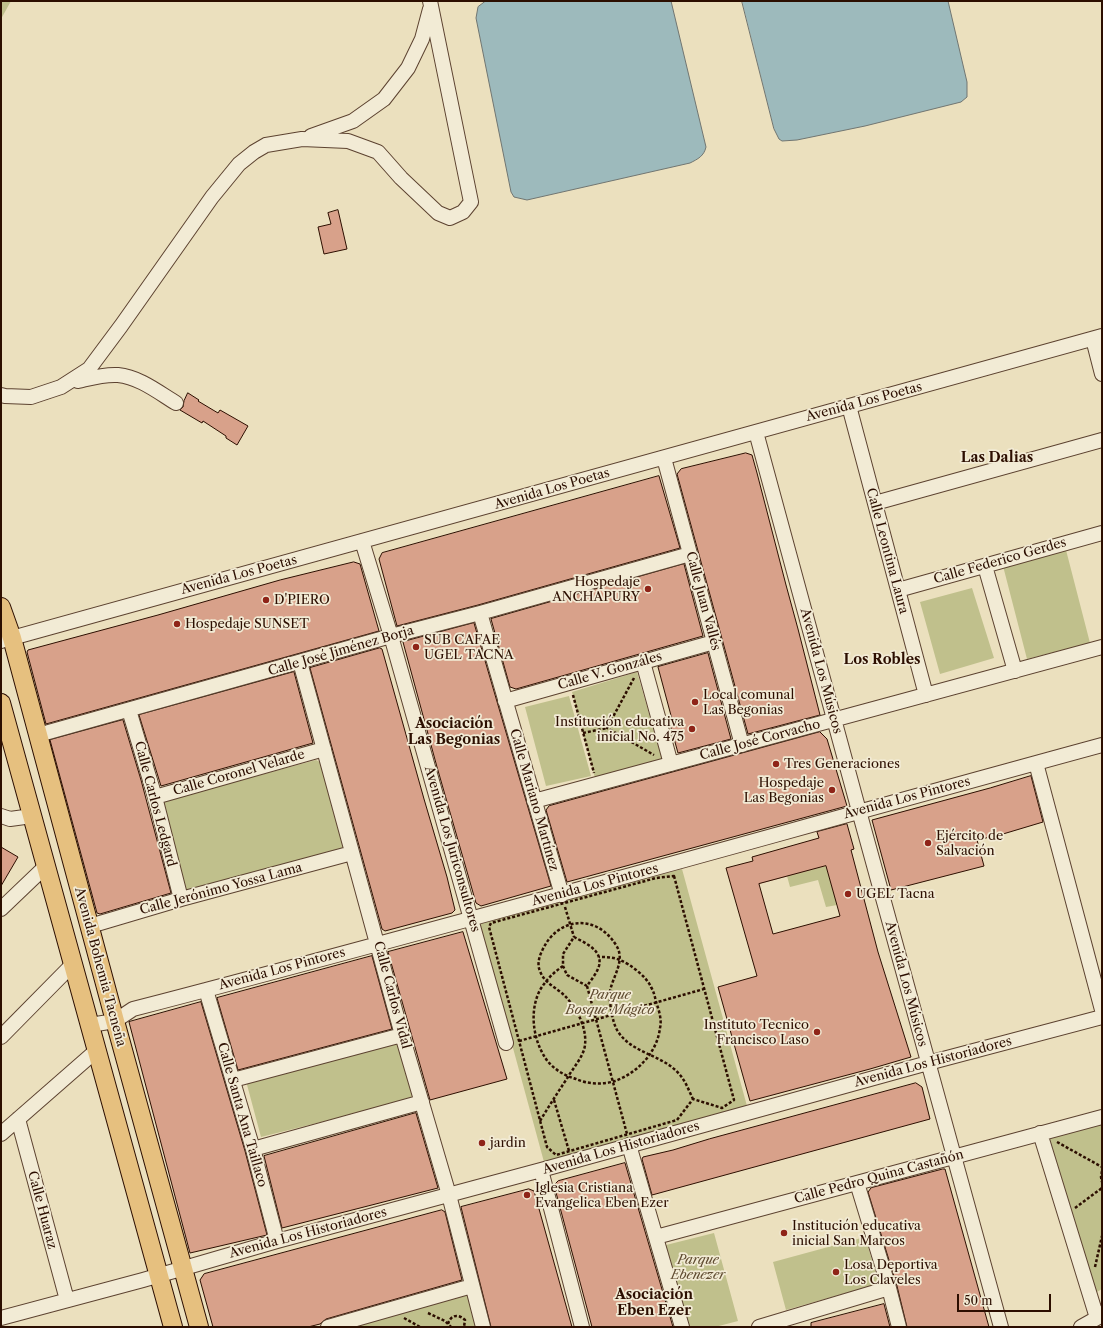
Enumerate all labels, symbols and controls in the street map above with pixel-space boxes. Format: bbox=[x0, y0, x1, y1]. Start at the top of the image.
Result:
street label: Avenida Los Poetas bbox=[804, 379, 924, 425]
district label: Las Dalias bbox=[961, 450, 1033, 466]
street label: Avenida Los Poetas bbox=[492, 465, 612, 513]
street label: Calle Leontina Laura bbox=[863, 486, 911, 616]
street label: Calle Federico Gerdes bbox=[932, 535, 1068, 587]
street label: Calle Juan Vallés bbox=[682, 550, 724, 652]
street label: Avenida Los Poetas bbox=[179, 552, 299, 598]
place label: Hospedaje ANCHAPURY bbox=[552, 574, 640, 605]
marker: Hospedaje ANCHAPURY bbox=[643, 584, 653, 594]
place label: D'PIERO bbox=[274, 592, 330, 608]
marker: D'PIERO bbox=[261, 595, 271, 605]
street label: Avenida Los Músicos bbox=[797, 606, 845, 736]
place label: Hospedaje SUNSET bbox=[185, 616, 309, 632]
marker: Hospedaje SUNSET bbox=[172, 619, 182, 629]
street label: Calle José Jiménez Borja bbox=[266, 623, 416, 679]
place label: SUB CAFAE UGEL TACNA bbox=[424, 632, 514, 663]
marker: SUB CAFAE UGEL TACNA bbox=[411, 642, 421, 652]
street label: Calle V. Gonzáles bbox=[556, 649, 664, 693]
district label: Los Robles bbox=[843, 652, 921, 668]
place label: Local comunal Las Begonias bbox=[703, 687, 794, 718]
marker: Local comunal Las Begonias bbox=[690, 697, 700, 707]
place label: Institución educativa inicial No. 475 bbox=[555, 714, 684, 745]
district label: Asociación Las Begonias bbox=[408, 716, 500, 748]
street label: Calle José Corvacho bbox=[698, 716, 822, 764]
marker: Institución educativa inicial No. 475 bbox=[687, 724, 697, 734]
street label: Calle Mariano Martínez bbox=[506, 727, 562, 873]
street label: Calle Carlos Ledgard bbox=[131, 740, 179, 868]
street label: Calle Coronel Velarde bbox=[171, 747, 307, 799]
place label: Tres Generaciones bbox=[784, 756, 900, 772]
marker: Tres Generaciones bbox=[771, 759, 781, 769]
street label: Avenida Los Juriconsultores bbox=[421, 764, 483, 934]
street label: Avenida Los Pintores bbox=[842, 774, 972, 822]
place label: Hospedaje Las Begonias bbox=[744, 775, 824, 806]
marker: Hospedaje Las Begonias bbox=[827, 785, 837, 795]
place label: Ejército de Salvación bbox=[936, 828, 1003, 859]
marker: Ejército de Salvación bbox=[923, 838, 933, 848]
street label: Calle Jerónimo Yossa Lama bbox=[138, 860, 304, 918]
street label: Avenida Los Pintores bbox=[530, 861, 660, 909]
street label: Avenida Bohemia Tacneña bbox=[71, 886, 129, 1048]
place label: UGEL Tacna bbox=[856, 886, 935, 902]
marker: UGEL Tacna bbox=[843, 889, 853, 899]
street label: Avenida Los Músicos bbox=[882, 919, 930, 1049]
street label: Calle Carlos Vidal bbox=[370, 940, 414, 1050]
street label: Avenida Los Pintores bbox=[217, 945, 347, 993]
park label: Parque Bosque Mágico bbox=[566, 987, 654, 1018]
place label: Instituto Tecnico Francisco Laso bbox=[704, 1017, 809, 1048]
marker: Instituto Tecnico Francisco Laso bbox=[812, 1027, 822, 1037]
street label: Avenida Los Historiadores bbox=[853, 1033, 1013, 1091]
street label: Calle Santa Ana Taillaco bbox=[214, 1041, 270, 1189]
street label: Avenida Los Historiadores bbox=[541, 1118, 701, 1178]
place label: jardin bbox=[490, 1135, 526, 1151]
marker: jardin bbox=[477, 1138, 487, 1148]
street label: Calle Pedro Quina Castañón bbox=[793, 1147, 965, 1207]
street label: Calle Huaraz bbox=[24, 1169, 60, 1251]
place label: Iglesia Cristiana Evangelica Eben Ezer bbox=[535, 1180, 669, 1211]
marker: Iglesia Cristiana Evangelica Eben Ezer bbox=[522, 1190, 532, 1200]
street label: Avenida Los Historiadores bbox=[228, 1204, 388, 1262]
place label: Institución educativa inicial San Marcos bbox=[792, 1218, 921, 1249]
marker: Institución educativa inicial San Marcos bbox=[779, 1228, 789, 1238]
park label: Parque Ebenezer bbox=[671, 1252, 725, 1283]
place label: Losa Deportiva Los Claveles bbox=[844, 1257, 938, 1288]
marker: Losa Deportiva Los Claveles bbox=[831, 1267, 841, 1277]
scale bar bbox=[959, 1286, 1053, 1312]
district label: Asociación Eben Ezer bbox=[615, 1287, 693, 1320]
text: 50 m bbox=[964, 1293, 993, 1308]

